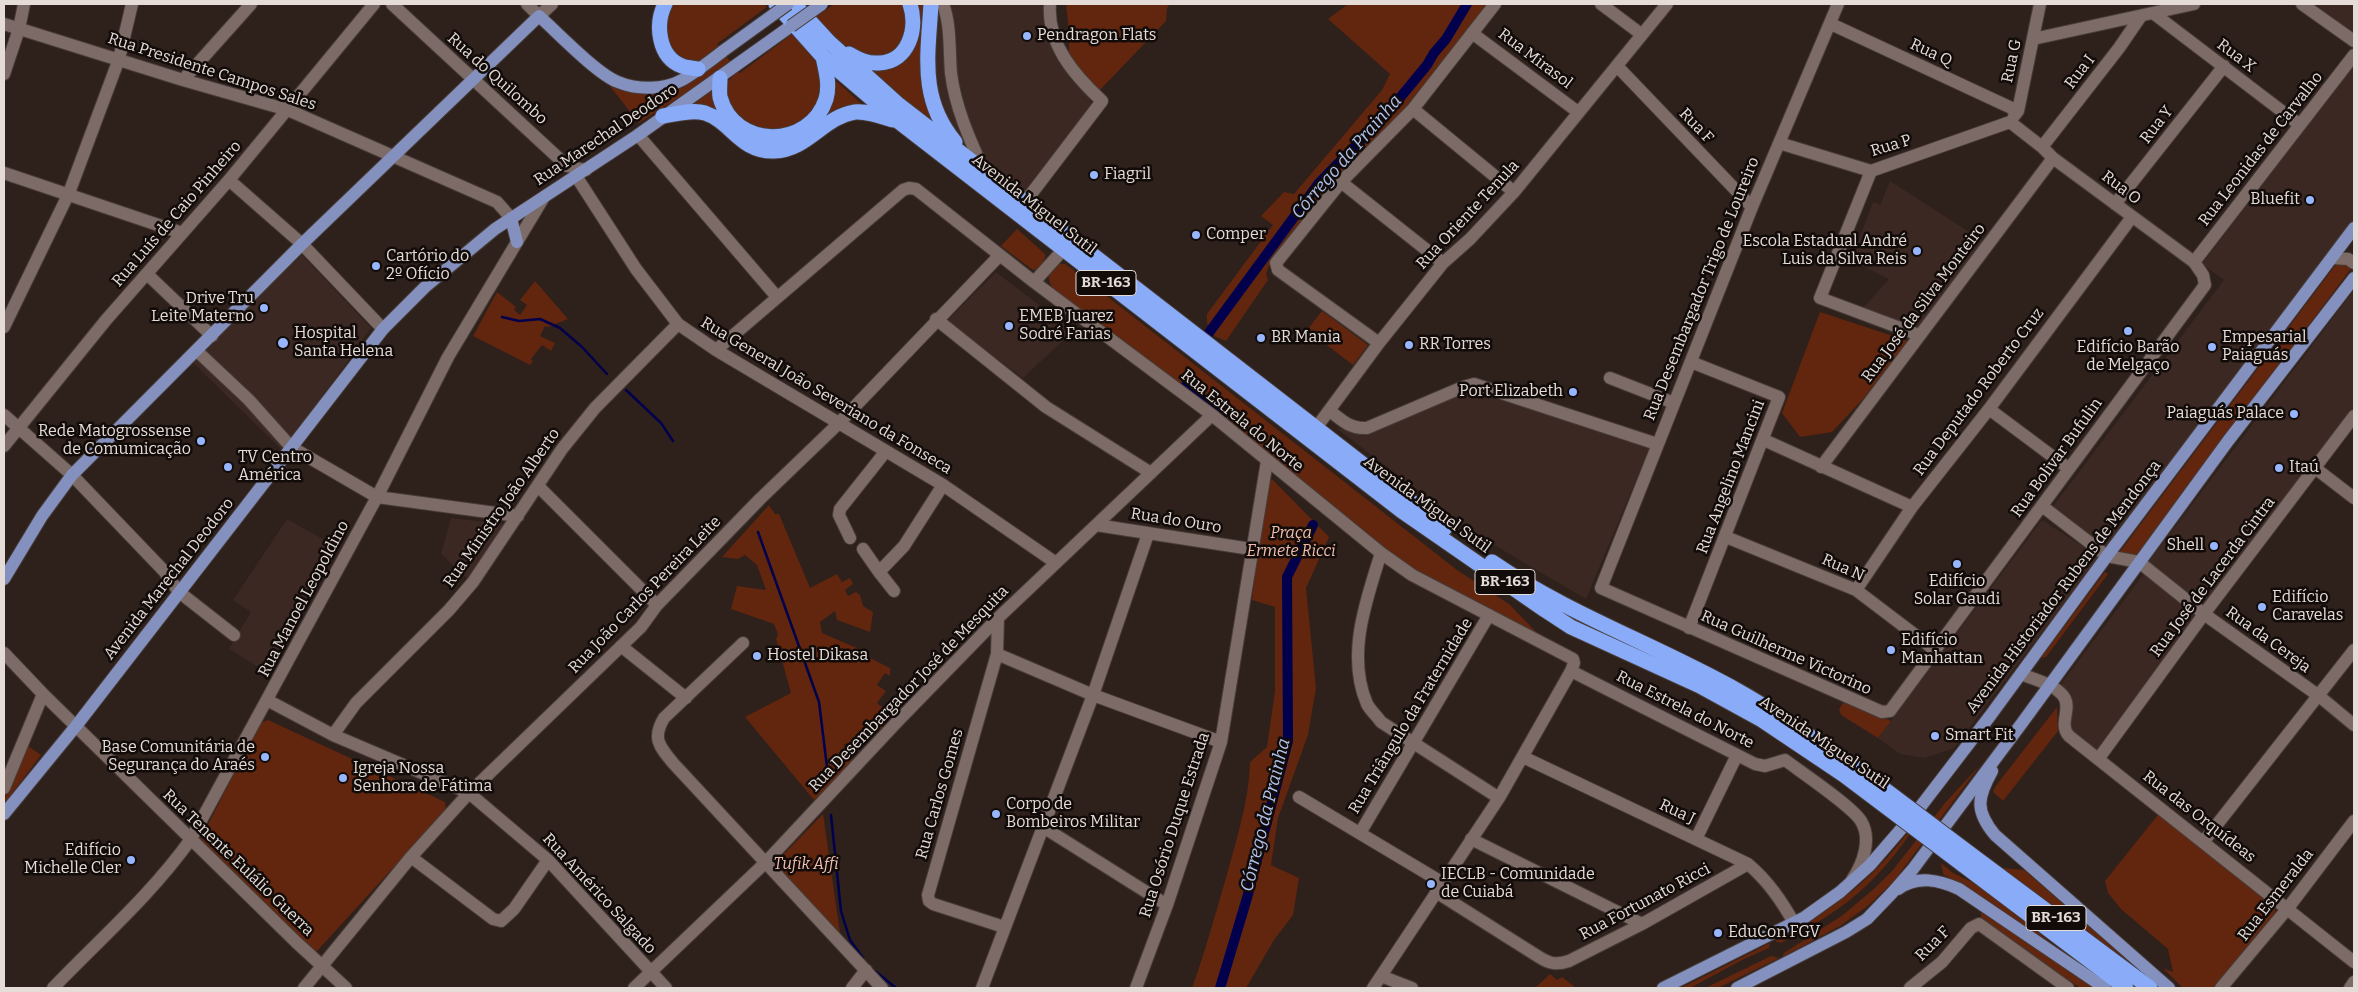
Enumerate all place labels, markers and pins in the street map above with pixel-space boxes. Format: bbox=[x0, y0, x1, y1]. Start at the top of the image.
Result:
place label: Pendragon Flats bbox=[1037, 26, 1156, 46]
marker: Pendragon Flats bbox=[1021, 30, 1033, 42]
place label: Fiagril bbox=[1104, 165, 1151, 185]
marker: Fiagril bbox=[1088, 169, 1100, 181]
place label: Bluefit bbox=[2250, 190, 2300, 210]
marker: Bluefit bbox=[2304, 194, 2316, 206]
place label: Comper bbox=[1206, 225, 1266, 245]
marker: Comper bbox=[1190, 229, 1202, 241]
place label: Escola Estadual André Luis da Silva Reis bbox=[1742, 232, 1907, 270]
marker: Escola Estadual André Luis da Silva Reis bbox=[1911, 245, 1923, 257]
place label: Cartório do 2º Ofício bbox=[386, 247, 469, 285]
marker: Cartório do 2º Ofício bbox=[370, 260, 382, 272]
place label: Drive Tru Leite Materno bbox=[151, 289, 254, 327]
marker: Drive Tru Leite Materno bbox=[258, 302, 270, 314]
place label: EMEB Juarez Sodré Farias bbox=[1019, 307, 1114, 345]
marker: EMEB Juarez Sodré Farias bbox=[1003, 320, 1015, 332]
place label: Hospital Santa Helena bbox=[294, 324, 393, 362]
marker: Edifício Barão de Melgaço bbox=[2122, 325, 2134, 337]
place label: BR Mania bbox=[1271, 328, 1341, 348]
place label: Empesarial Paiaguás bbox=[2222, 328, 2307, 366]
marker: BR Mania bbox=[1255, 332, 1267, 344]
place label: RR Torres bbox=[1419, 335, 1491, 355]
marker: Hospital Santa Helena bbox=[276, 336, 290, 350]
place label: Edifício Barão de Melgaço bbox=[2077, 338, 2179, 376]
marker: RR Torres bbox=[1403, 339, 1415, 351]
marker: Empesarial Paiaguás bbox=[2206, 341, 2218, 353]
place label: Port Elizabeth bbox=[1459, 382, 1563, 402]
marker: Port Elizabeth bbox=[1567, 386, 1579, 398]
place label: Paiaguás Palace bbox=[2167, 404, 2284, 424]
marker: Paiaguás Palace bbox=[2288, 408, 2300, 420]
place label: Rede Matogrossense de Comumicação bbox=[38, 422, 191, 460]
marker: Rede Matogrossense de Comumicação bbox=[195, 435, 207, 447]
place label: TV Centro América bbox=[238, 448, 312, 486]
place label: Itaú bbox=[2289, 458, 2319, 478]
marker: TV Centro América bbox=[222, 461, 234, 473]
marker: Itaú bbox=[2273, 462, 2285, 474]
place label: Shell bbox=[2166, 536, 2204, 556]
marker: Shell bbox=[2208, 540, 2220, 552]
marker: Edifício Solar Gaudi bbox=[1951, 558, 1963, 570]
place label: Edifício Solar Gaudi bbox=[1914, 572, 2000, 610]
place label: Edifício Caravelas bbox=[2272, 588, 2343, 626]
marker: Edifício Caravelas bbox=[2256, 601, 2268, 613]
place label: Edifício Manhattan bbox=[1901, 631, 1983, 669]
marker: Edifício Manhattan bbox=[1885, 644, 1897, 656]
place label: Hostel Dikasa bbox=[767, 646, 868, 666]
marker: Hostel Dikasa bbox=[751, 650, 763, 662]
place label: Smart Fit bbox=[1945, 726, 2013, 746]
marker: Smart Fit bbox=[1929, 730, 1941, 742]
place label: Base Comunitária de Segurança do Araés bbox=[102, 738, 255, 776]
marker: Base Comunitária de Segurança do Araés bbox=[259, 751, 271, 763]
place label: Igreja Nossa Senhora de Fátima bbox=[353, 759, 492, 797]
marker: Igreja Nossa Senhora de Fátima bbox=[337, 772, 349, 784]
place label: Corpo de Bombeiros Militar bbox=[1006, 795, 1140, 833]
marker: Corpo de Bombeiros Militar bbox=[990, 808, 1002, 820]
place label: Edifício Michelle Cler bbox=[24, 841, 121, 879]
marker: Edifício Michelle Cler bbox=[125, 854, 137, 866]
place label: IECLB - Comunidade de Cuiabá bbox=[1441, 865, 1595, 903]
marker: IECLB - Comunidade de Cuiabá bbox=[1425, 878, 1437, 890]
place label: EduCon FGV bbox=[1728, 923, 1820, 943]
marker: EduCon FGV bbox=[1712, 927, 1724, 939]

